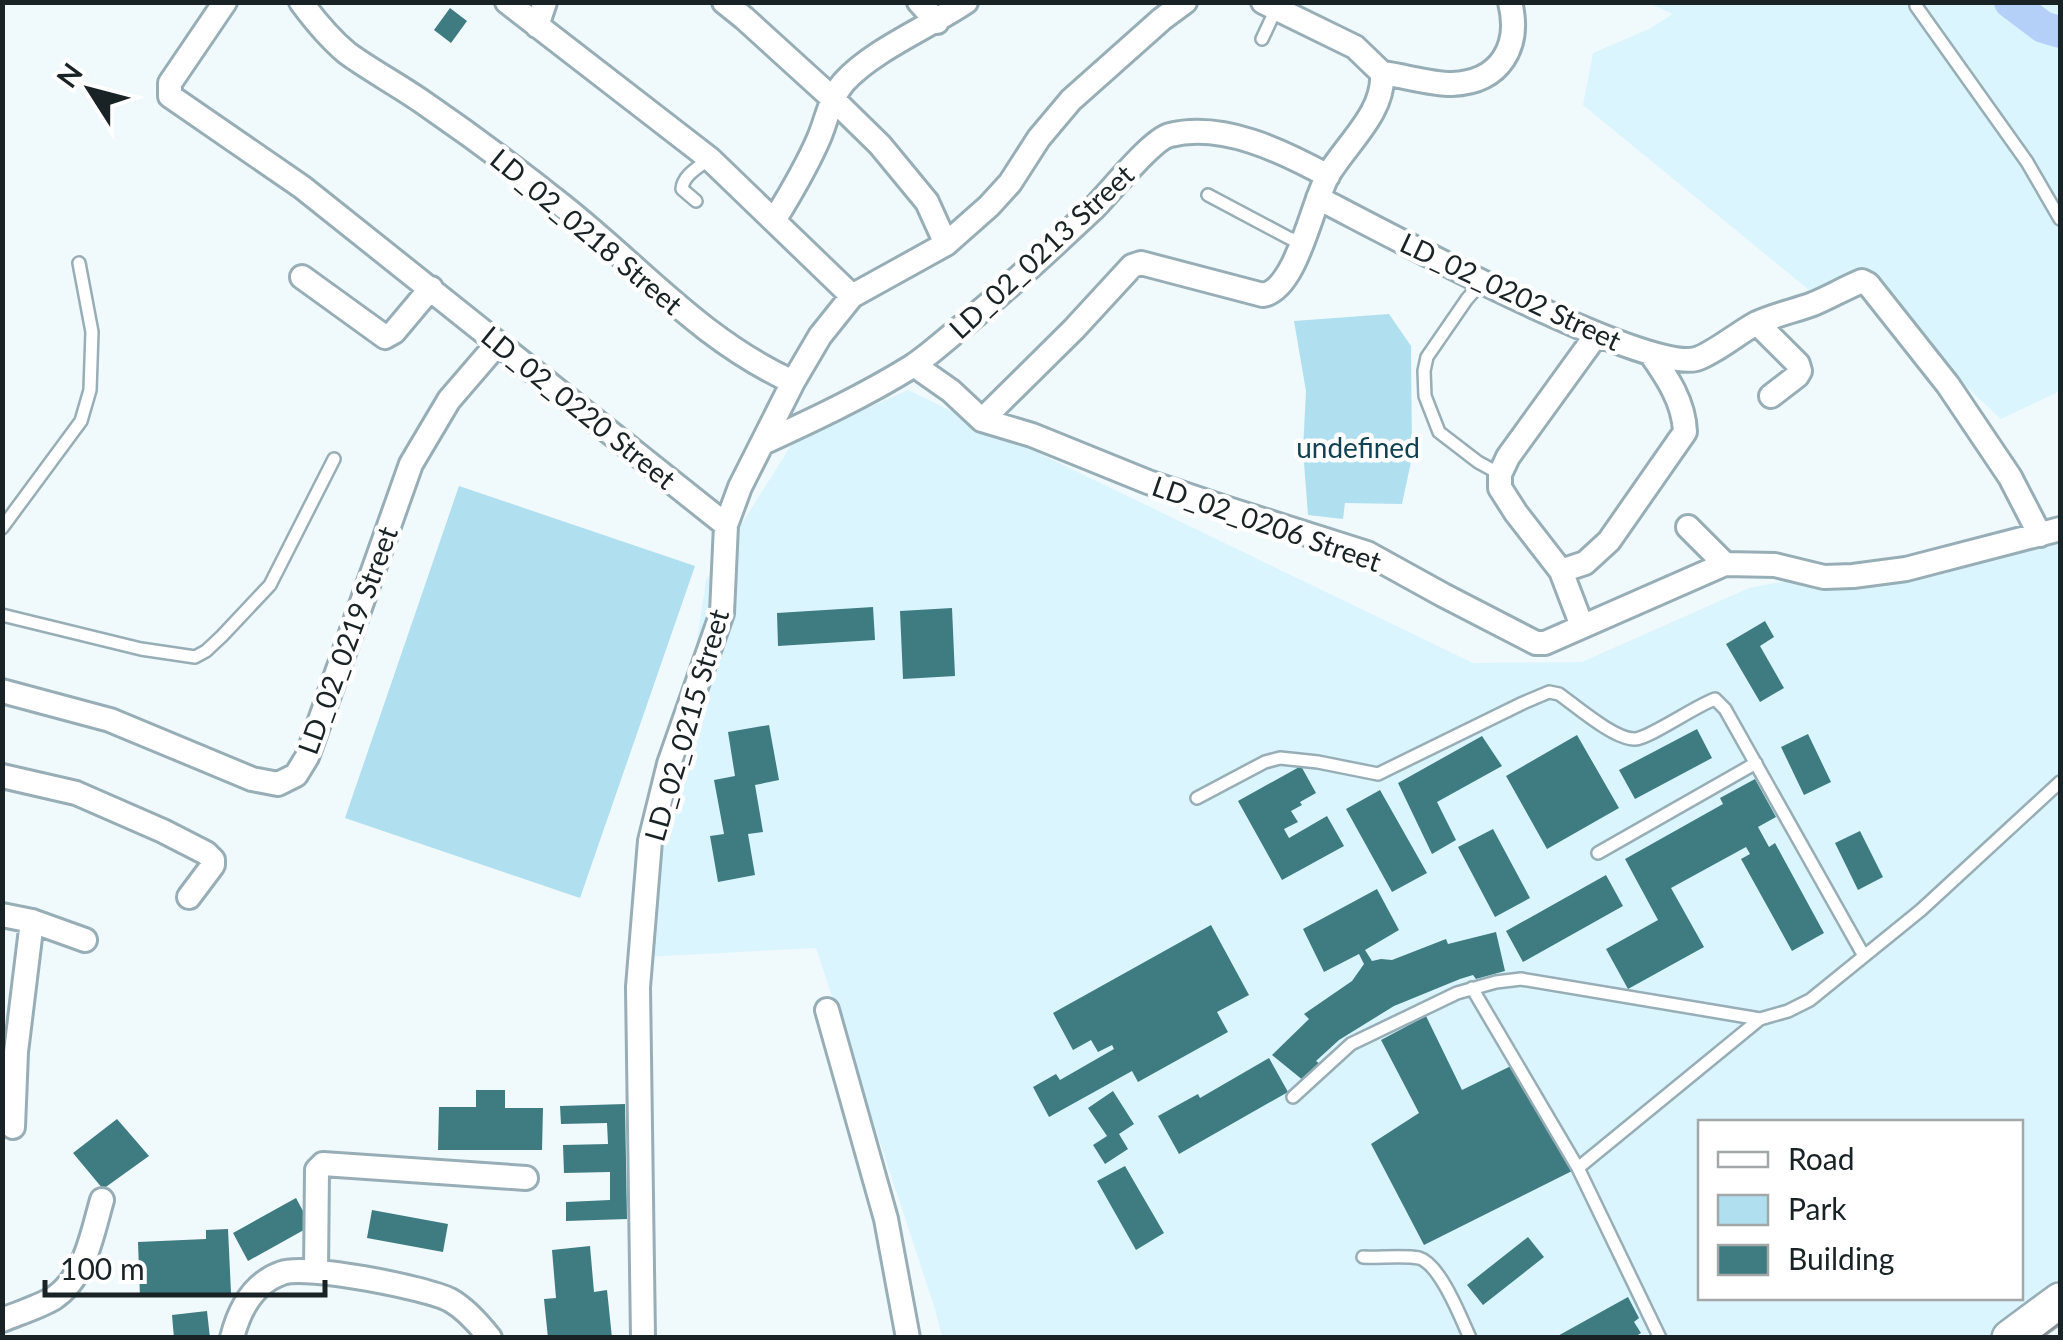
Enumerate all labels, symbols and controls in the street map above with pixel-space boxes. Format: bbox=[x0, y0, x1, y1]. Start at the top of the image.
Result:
north arrow bbox=[40, 40, 140, 140]
text: N bbox=[49, 56, 89, 93]
street label: LD_02_0218 Street bbox=[484, 141, 690, 321]
street label: LD_02_0213 Street bbox=[942, 157, 1140, 345]
street label: LD_02_0202 Street bbox=[1395, 225, 1627, 357]
street label: LD_02_0220 Street bbox=[475, 318, 683, 496]
park label: undefined bbox=[1296, 430, 1420, 464]
street label: LD_02_0206 Street bbox=[1148, 468, 1386, 578]
street label: LD_02_0219 Street bbox=[290, 522, 404, 758]
street label: LD_02_0215 Street bbox=[637, 605, 735, 845]
legend bbox=[1698, 1120, 2023, 1300]
text: Road bbox=[1788, 1140, 1855, 1176]
text: Park bbox=[1788, 1190, 1847, 1226]
scale bar bbox=[45, 1235, 325, 1297]
text: Building bbox=[1788, 1240, 1894, 1276]
text: 100 m bbox=[60, 1250, 145, 1286]

